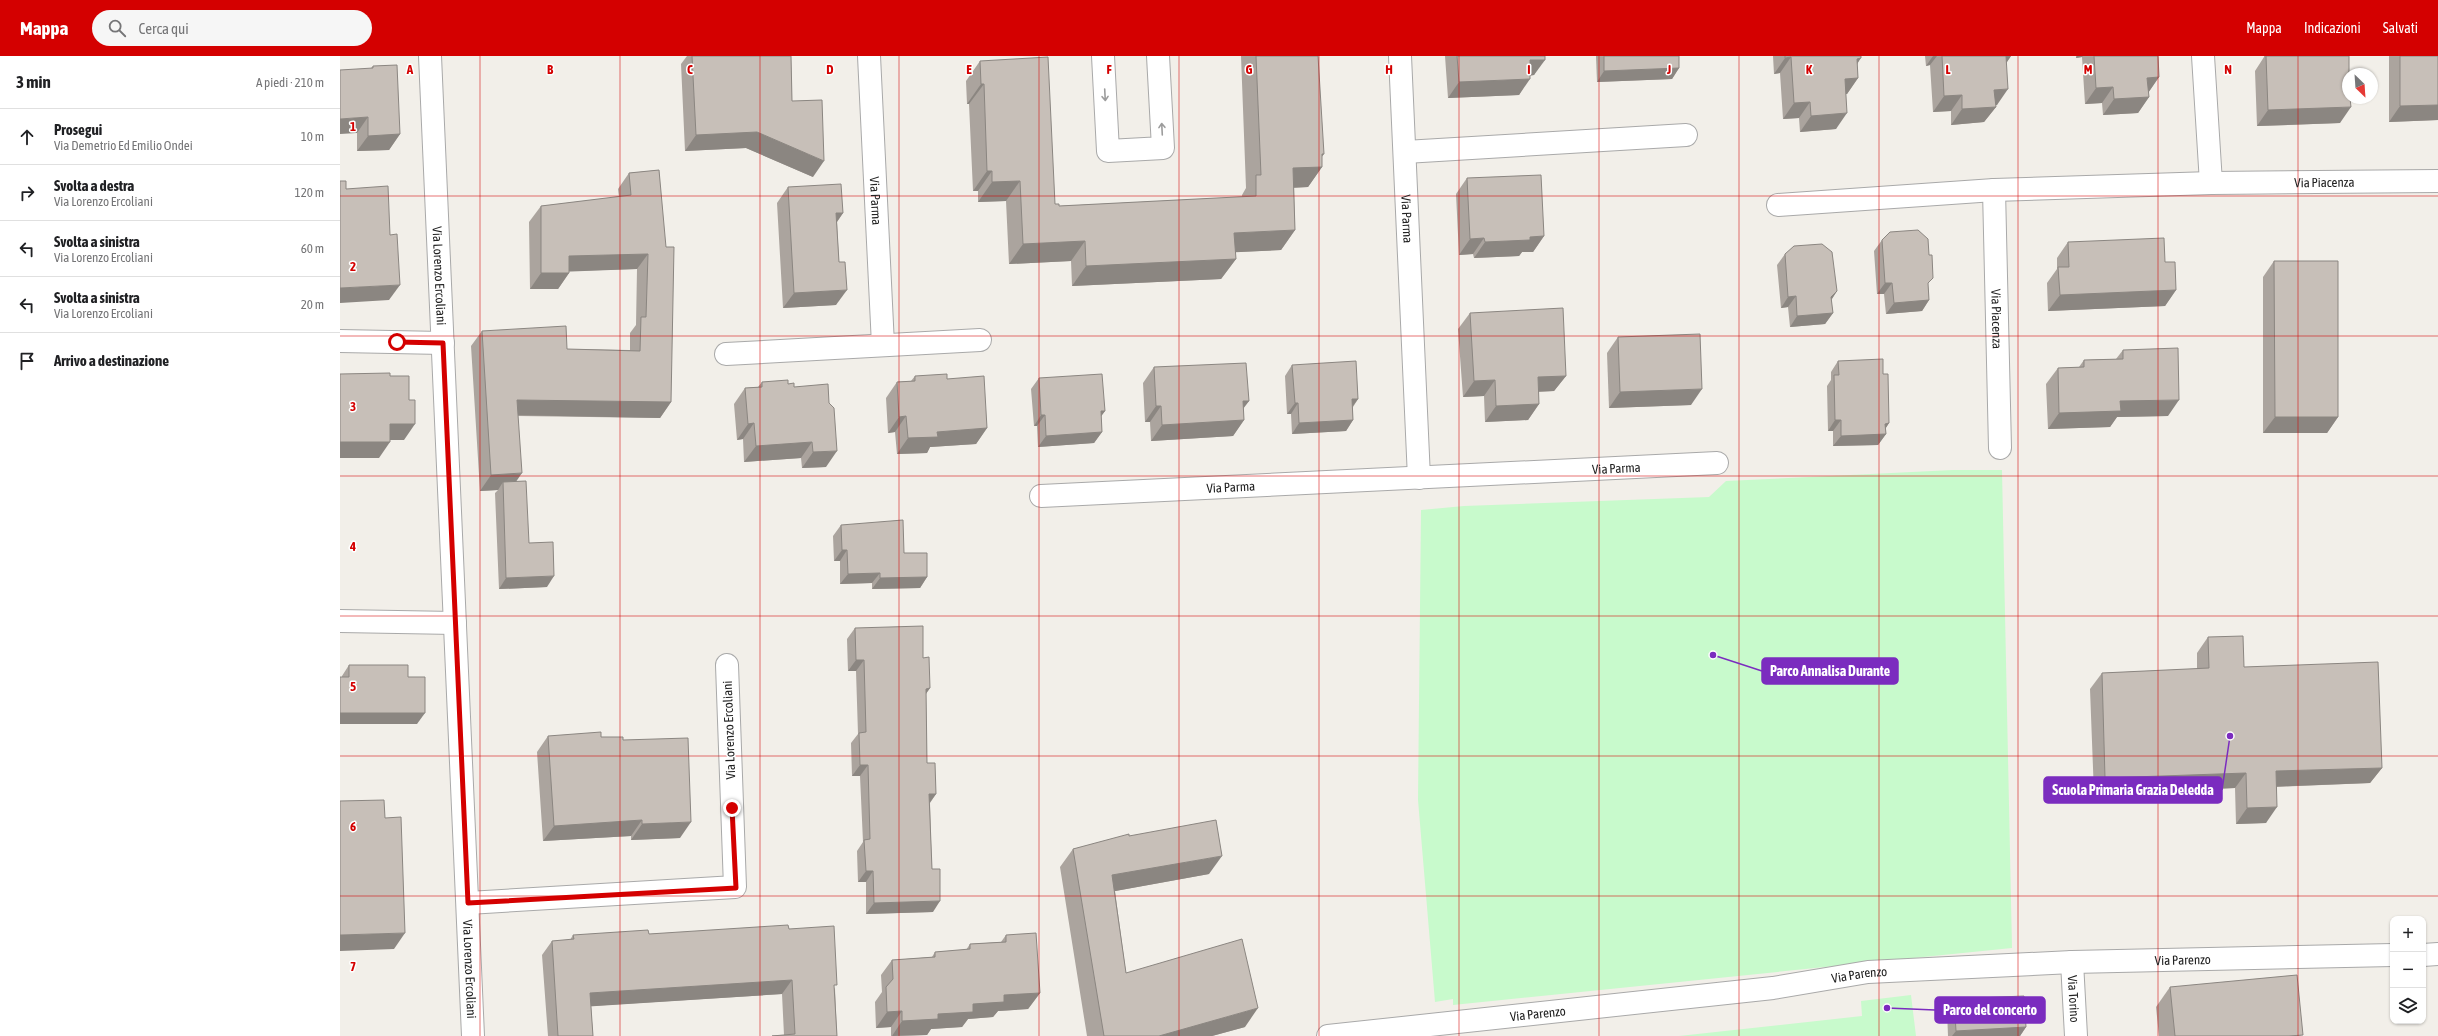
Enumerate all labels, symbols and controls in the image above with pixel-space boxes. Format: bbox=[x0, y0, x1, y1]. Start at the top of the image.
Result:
search box bbox=[92, 10, 372, 46]
text: Mappa bbox=[20, 17, 68, 39]
icon: search bbox=[106, 17, 128, 39]
text: Cerca qui bbox=[138, 20, 189, 37]
text: Mappa bbox=[2246, 20, 2282, 36]
text: Indicazioni bbox=[2304, 20, 2361, 36]
text: Salvati bbox=[2383, 20, 2418, 36]
text: A bbox=[406, 62, 414, 77]
text: B bbox=[547, 62, 554, 77]
text: C bbox=[687, 62, 693, 77]
text: D bbox=[826, 62, 834, 77]
text: E bbox=[966, 62, 972, 77]
text: F bbox=[1106, 62, 1112, 77]
text: G bbox=[1246, 62, 1253, 77]
text: H bbox=[1385, 62, 1393, 77]
text: I bbox=[1527, 62, 1531, 77]
text: J bbox=[1666, 62, 1671, 77]
text: K bbox=[1806, 62, 1813, 77]
text: L bbox=[1945, 62, 1951, 77]
text: M bbox=[2084, 62, 2093, 77]
text: N bbox=[2224, 62, 2232, 77]
north arrow bbox=[2342, 68, 2378, 104]
text: 3 min bbox=[16, 72, 51, 92]
text: A piedi · 210 m bbox=[256, 75, 324, 90]
one-way arrow bbox=[1101, 88, 1108, 101]
text: 1 bbox=[350, 119, 356, 134]
text: Prosegui bbox=[54, 121, 102, 138]
one-way arrow bbox=[1158, 123, 1165, 136]
icon: ahead bbox=[16, 126, 38, 148]
text: 10 m bbox=[301, 129, 324, 144]
text: Via Demetrio Ed Emilio Ondei bbox=[54, 138, 193, 153]
street label: Via Piacenza bbox=[2294, 174, 2354, 190]
street label: Via Parma bbox=[867, 176, 885, 225]
text: Svolta a destra bbox=[54, 177, 134, 194]
icon: right bbox=[16, 182, 38, 204]
text: 120 m bbox=[295, 185, 324, 200]
text: Via Lorenzo Ercoliani bbox=[54, 194, 153, 209]
street label: Via Parma bbox=[1399, 194, 1416, 243]
street label: Via Lorenzo Ercoliani bbox=[430, 226, 449, 326]
text: Svolta a sinistra bbox=[54, 233, 140, 250]
icon: left bbox=[16, 238, 38, 260]
text: 60 m bbox=[301, 241, 324, 256]
text: Via Lorenzo Ercoliani bbox=[54, 250, 153, 265]
text: 2 bbox=[350, 259, 356, 274]
text: Svolta a sinistra bbox=[54, 289, 140, 306]
street label: Via Piacenza bbox=[1989, 289, 2005, 349]
icon: left bbox=[16, 294, 38, 316]
text: 20 m bbox=[301, 297, 324, 312]
text: Via Lorenzo Ercoliani bbox=[54, 306, 153, 321]
route start bbox=[388, 333, 406, 351]
icon: arrive bbox=[16, 350, 38, 372]
text: Arrivo a destinazione bbox=[54, 352, 169, 369]
text: 3 bbox=[350, 399, 356, 414]
street label: Via Parma bbox=[1592, 459, 1641, 477]
street label: Via Parma bbox=[1206, 478, 1255, 495]
text: 4 bbox=[349, 539, 356, 554]
callout: Parco Annalisa Durante bbox=[1762, 658, 1898, 684]
text: Parco Annalisa Durante bbox=[1770, 663, 1890, 679]
text: 5 bbox=[350, 679, 356, 694]
street label: Via Lorenzo Ercoliani bbox=[720, 680, 738, 780]
callout: Scuola Primaria Grazia Deledda bbox=[2044, 777, 2222, 803]
text: Scuola Primaria Grazia Deledda bbox=[2052, 782, 2214, 798]
route end bbox=[723, 799, 741, 817]
text: 6 bbox=[350, 819, 356, 834]
map controls bbox=[2390, 916, 2426, 1024]
button: + bbox=[2390, 916, 2426, 952]
street label: Via Lorenzo Ercoliani bbox=[460, 919, 480, 1019]
street label: Via Parenzo bbox=[2155, 951, 2211, 968]
button: − bbox=[2390, 952, 2426, 988]
text: 7 bbox=[350, 959, 356, 974]
street label: Via Parenzo bbox=[1830, 964, 1887, 986]
street label: Via Torino bbox=[2065, 975, 2083, 1023]
button: layers bbox=[2390, 988, 2426, 1024]
callout: Parco del concerto bbox=[1935, 997, 2045, 1023]
text: Parco del concerto bbox=[1943, 1002, 2037, 1018]
street label: Via Parenzo bbox=[1509, 1003, 1566, 1024]

